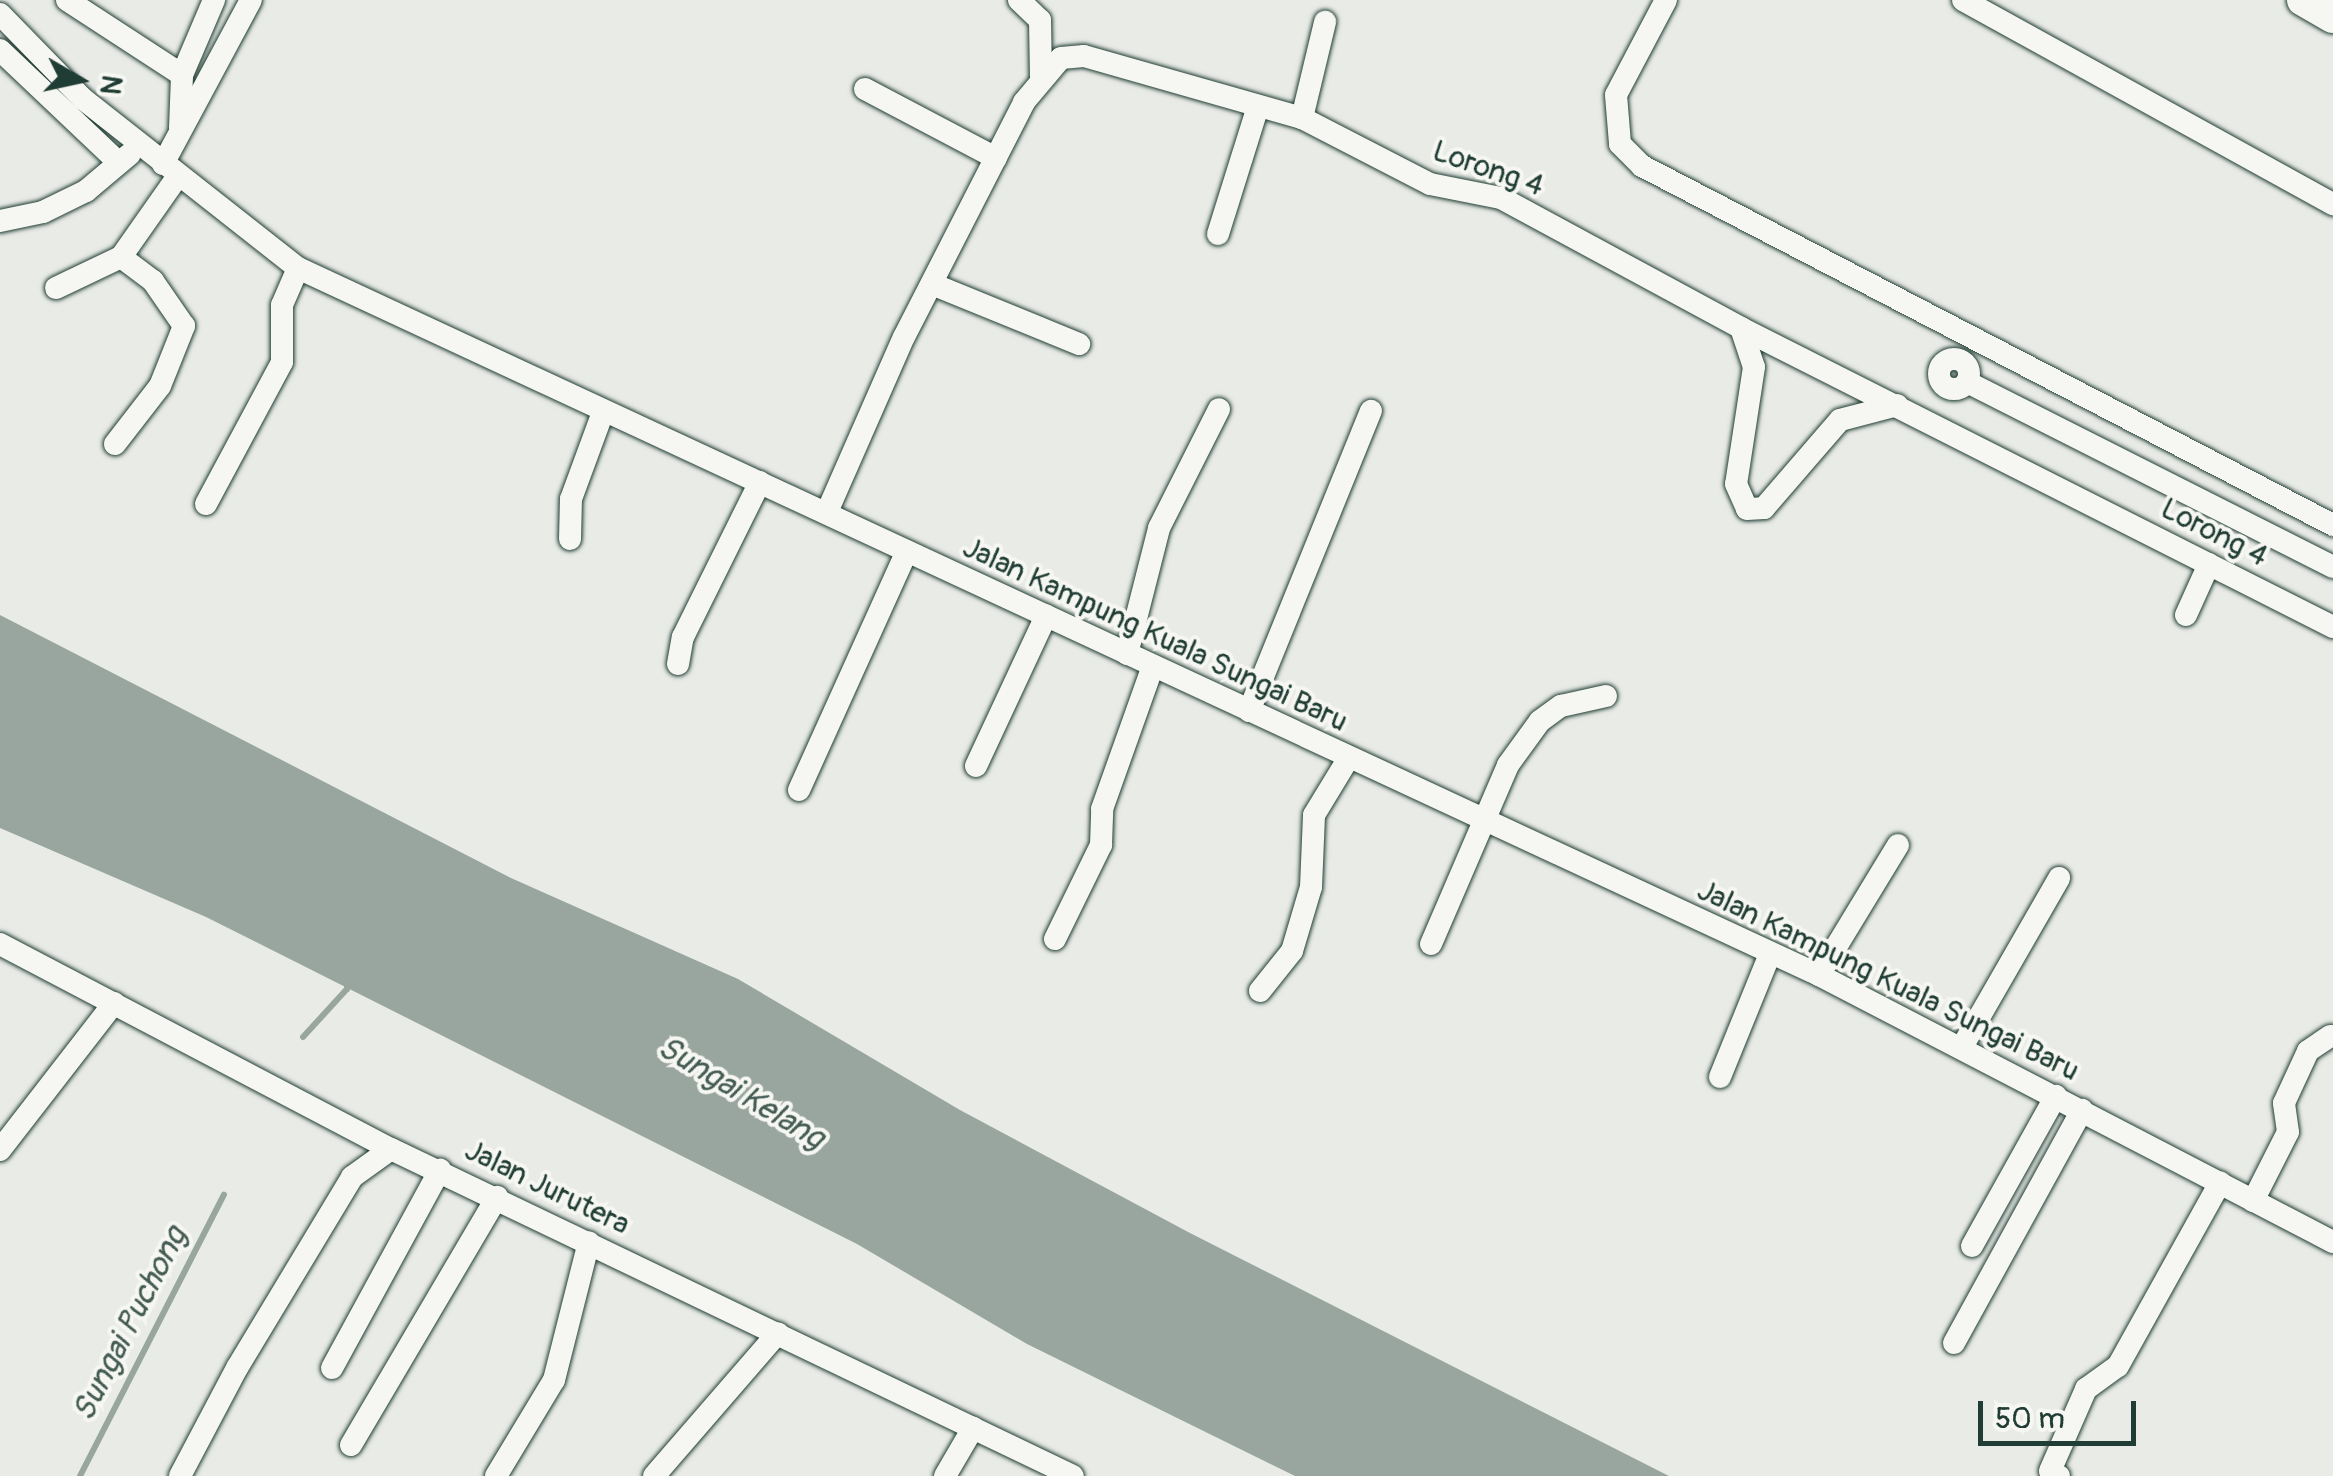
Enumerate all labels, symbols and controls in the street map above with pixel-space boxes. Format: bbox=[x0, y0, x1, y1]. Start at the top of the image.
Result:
north arrow bbox=[30, 30, 130, 130]
text: N bbox=[91, 73, 129, 97]
street label: Lorong 4 bbox=[1428, 133, 1548, 205]
street label: Lorong 4 bbox=[2155, 491, 2273, 575]
street label: Jalan Kampung Kuala Sungai Baru bbox=[957, 530, 1353, 740]
street label: Jalan Kampung Kuala Sungai Baru bbox=[1691, 873, 2085, 1089]
water label: Sungai Kelang bbox=[651, 1028, 831, 1158]
street label: Jalan Jurutera bbox=[459, 1133, 635, 1243]
water label: Sungai Puchong bbox=[65, 1221, 195, 1427]
scale bar bbox=[1983, 1381, 2140, 1443]
text: 50 m bbox=[1995, 1400, 2065, 1437]

